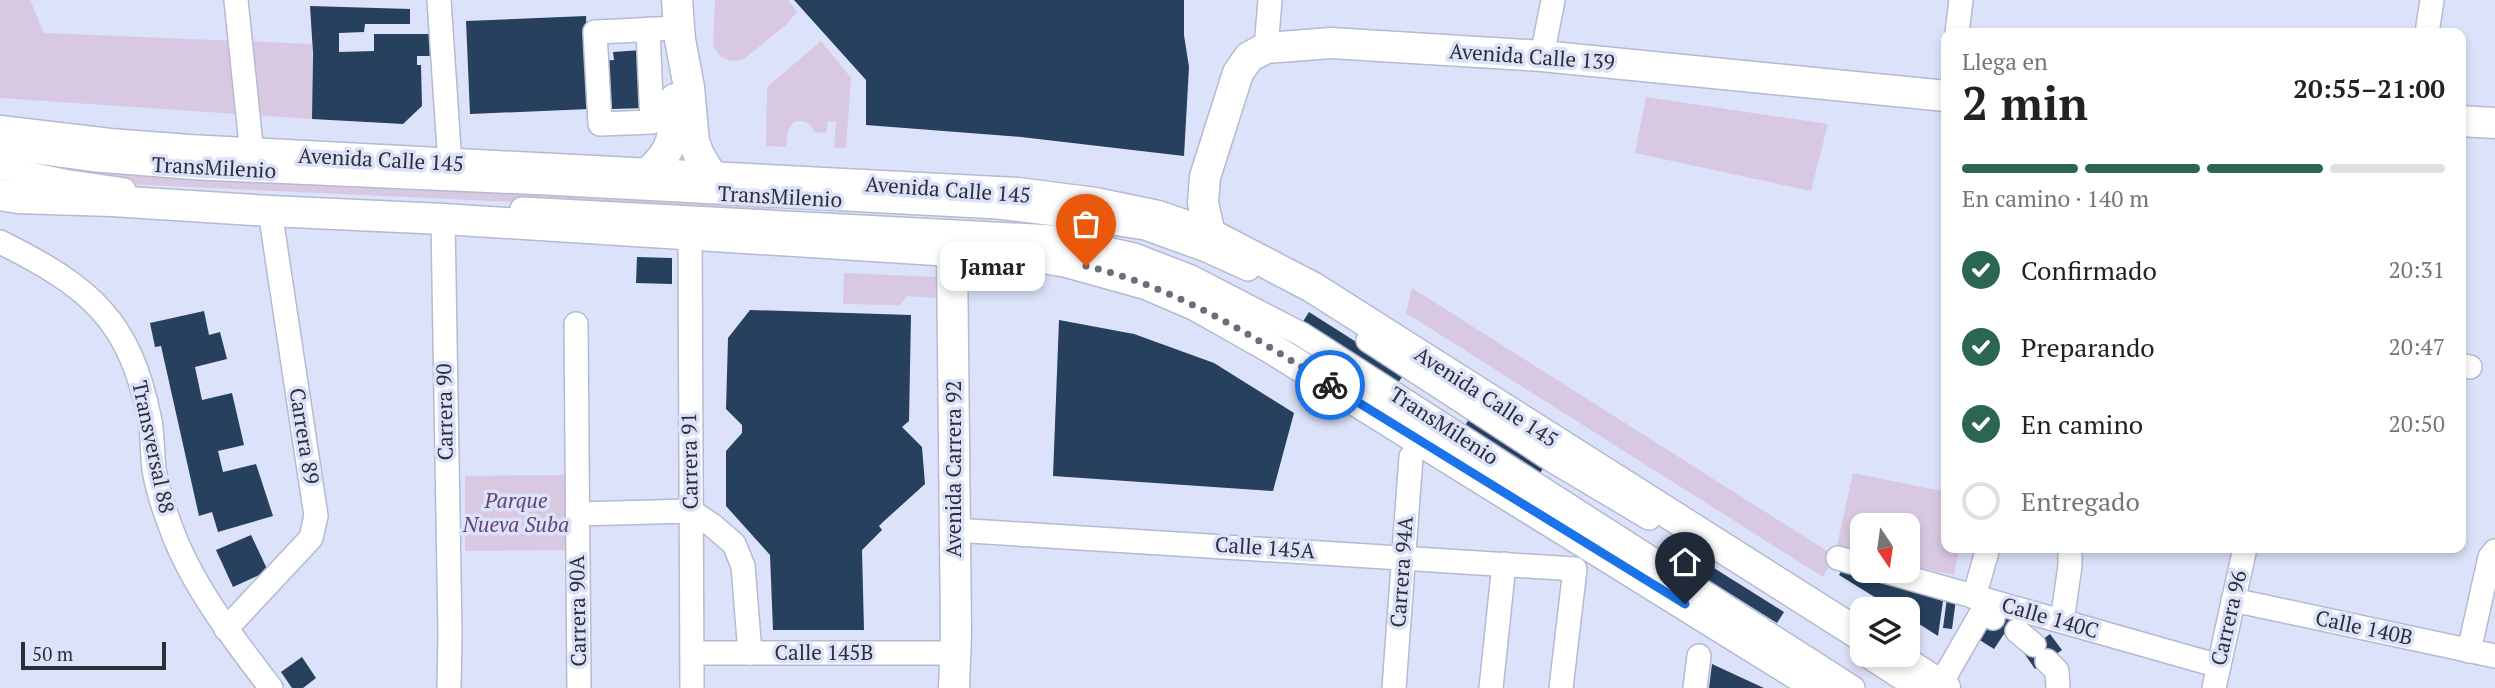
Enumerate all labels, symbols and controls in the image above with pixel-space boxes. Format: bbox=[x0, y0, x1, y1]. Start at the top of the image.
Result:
street label: Avenida Calle 139 bbox=[1448, 36, 1616, 76]
text: Llega en bbox=[1962, 46, 2048, 77]
text: 20:55–21:00 bbox=[2293, 71, 2445, 105]
text: 2 min bbox=[1962, 72, 2088, 133]
street label: Avenida Calle 145 bbox=[298, 141, 465, 177]
street label: TransMilenio bbox=[151, 150, 277, 184]
street label: Avenida Calle 145 bbox=[864, 169, 1032, 209]
street label: TransMilenio bbox=[717, 179, 843, 213]
text: En camino · 140 m bbox=[1962, 183, 2149, 214]
pin bbox=[1056, 194, 1116, 266]
icon: bag bbox=[1067, 205, 1105, 243]
callout: Jamar bbox=[939, 242, 1044, 290]
text: Jamar bbox=[960, 251, 1025, 282]
icon: check bbox=[1962, 251, 2000, 289]
text: Confirmado bbox=[2021, 253, 2157, 287]
text: 20:31 bbox=[2388, 254, 2445, 285]
icon: check bbox=[1962, 328, 2000, 366]
text: Preparando bbox=[2021, 330, 2155, 364]
text: 20:47 bbox=[2388, 331, 2445, 362]
street label: Avenida Calle 145 bbox=[1409, 339, 1564, 453]
courier bbox=[1295, 350, 1365, 420]
street label: Carrera 90 bbox=[429, 363, 459, 461]
icon: bike bbox=[1311, 366, 1349, 404]
street label: Transversal 88 bbox=[126, 378, 182, 516]
street label: TransMilenio bbox=[1385, 380, 1504, 471]
street label: Avenida Carrera 92 bbox=[939, 381, 967, 557]
street label: Carrera 89 bbox=[284, 386, 326, 486]
icon: check bbox=[1962, 405, 2000, 443]
text: En camino bbox=[2021, 407, 2143, 441]
text: 20:50 bbox=[2388, 408, 2445, 439]
street label: Carrera 91 bbox=[674, 412, 704, 510]
text: Entregado bbox=[2021, 484, 2140, 518]
park label: Parque Nueva Suba bbox=[462, 486, 569, 538]
north arrow bbox=[1850, 513, 1920, 583]
map controls bbox=[1850, 513, 1920, 667]
street label: Carrera 94A bbox=[1383, 515, 1419, 628]
street label: Calle 145A bbox=[1214, 530, 1317, 565]
pin bbox=[1655, 532, 1715, 604]
icon: home bbox=[1666, 543, 1704, 581]
street label: Carrera 90A bbox=[562, 554, 592, 667]
street label: Carrera 96 bbox=[2203, 567, 2253, 668]
street label: Calle 140C bbox=[1999, 590, 2102, 644]
button: layers bbox=[1850, 597, 1920, 667]
street label: Calle 140B bbox=[2313, 603, 2416, 651]
street label: Calle 145B bbox=[775, 638, 873, 666]
scale bar bbox=[21, 639, 166, 671]
text: 50 m bbox=[32, 641, 73, 666]

